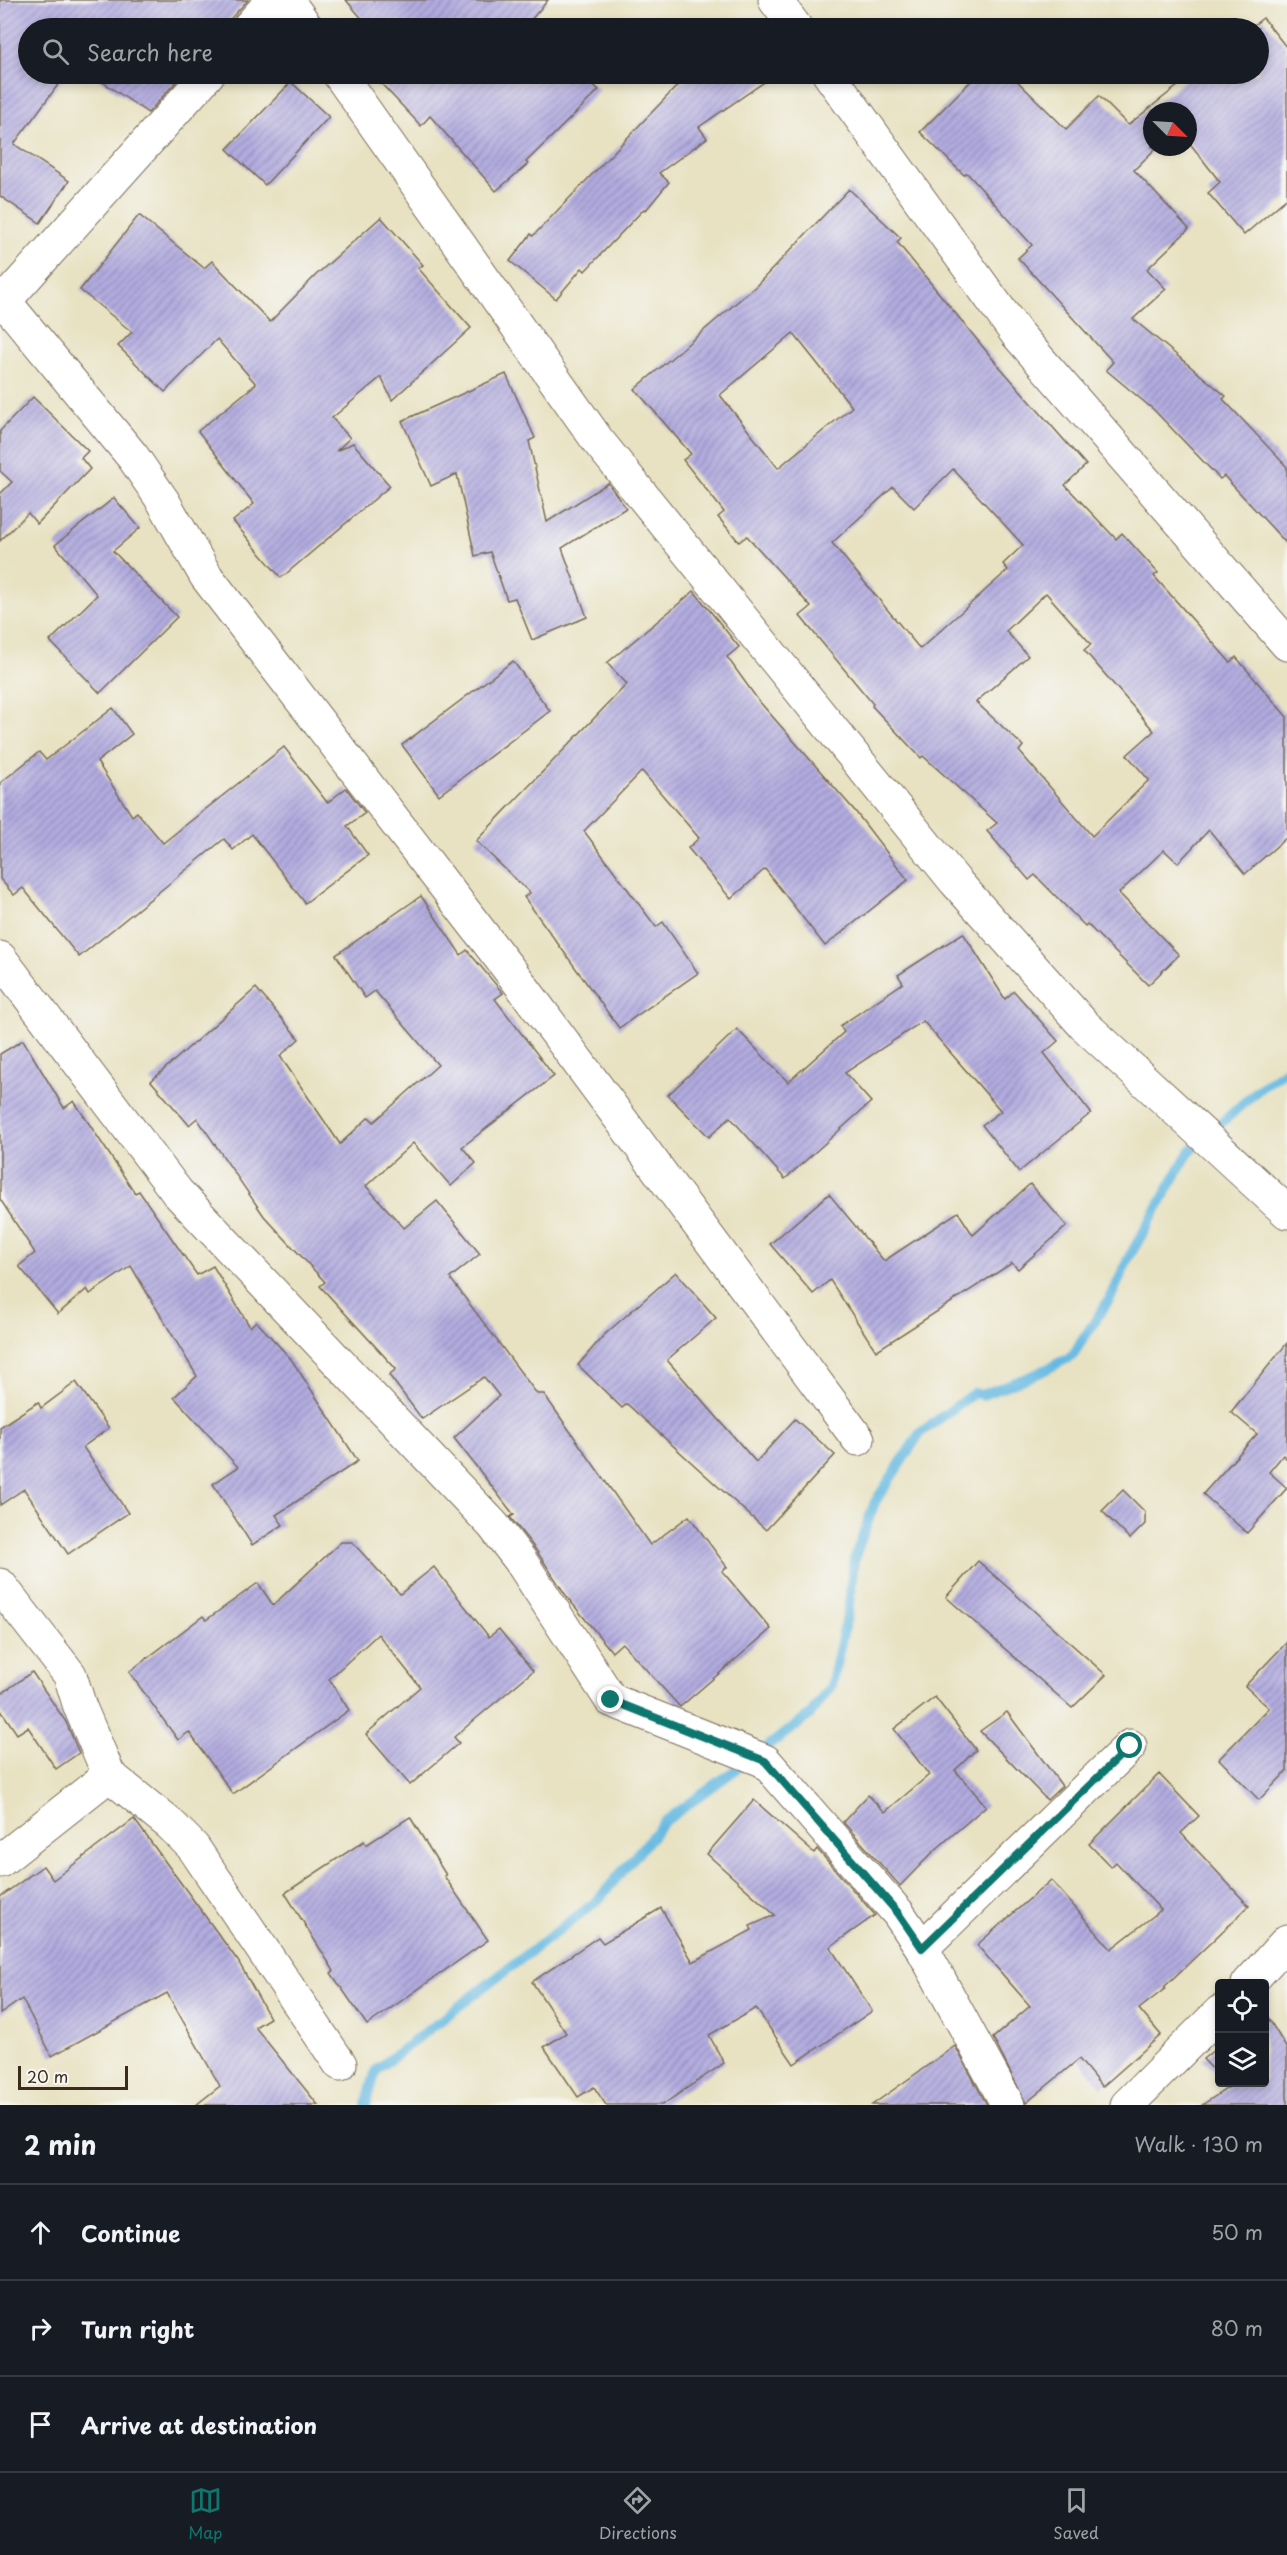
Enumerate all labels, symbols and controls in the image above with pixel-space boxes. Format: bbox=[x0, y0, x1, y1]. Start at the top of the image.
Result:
search box bbox=[18, 18, 1269, 84]
icon: search bbox=[39, 35, 72, 68]
text: Search here bbox=[87, 35, 213, 68]
north arrow bbox=[1143, 102, 1197, 156]
route end bbox=[597, 1686, 623, 1712]
route start bbox=[1116, 1732, 1142, 1758]
map controls bbox=[1215, 1979, 1269, 2087]
button: locate bbox=[1215, 1979, 1269, 2033]
button: layers bbox=[1215, 2033, 1269, 2087]
scale bar bbox=[18, 2063, 128, 2090]
text: 20 m bbox=[27, 2064, 68, 2088]
text: 2 min bbox=[24, 2125, 97, 2164]
text: Walk · 130 m bbox=[1135, 2129, 1263, 2159]
icon: ahead bbox=[24, 2216, 57, 2249]
text: Continue bbox=[81, 2216, 180, 2249]
text: 50 m bbox=[1211, 2217, 1263, 2247]
icon: right bbox=[24, 2312, 57, 2345]
text: Turn right bbox=[81, 2312, 194, 2345]
text: 80 m bbox=[1211, 2313, 1263, 2343]
icon: arrive bbox=[24, 2408, 57, 2441]
text: Arrive at destination bbox=[81, 2408, 317, 2441]
tab: Map bbox=[188, 2484, 222, 2544]
tab: Directions bbox=[599, 2484, 677, 2544]
tab: Saved bbox=[1053, 2484, 1099, 2544]

